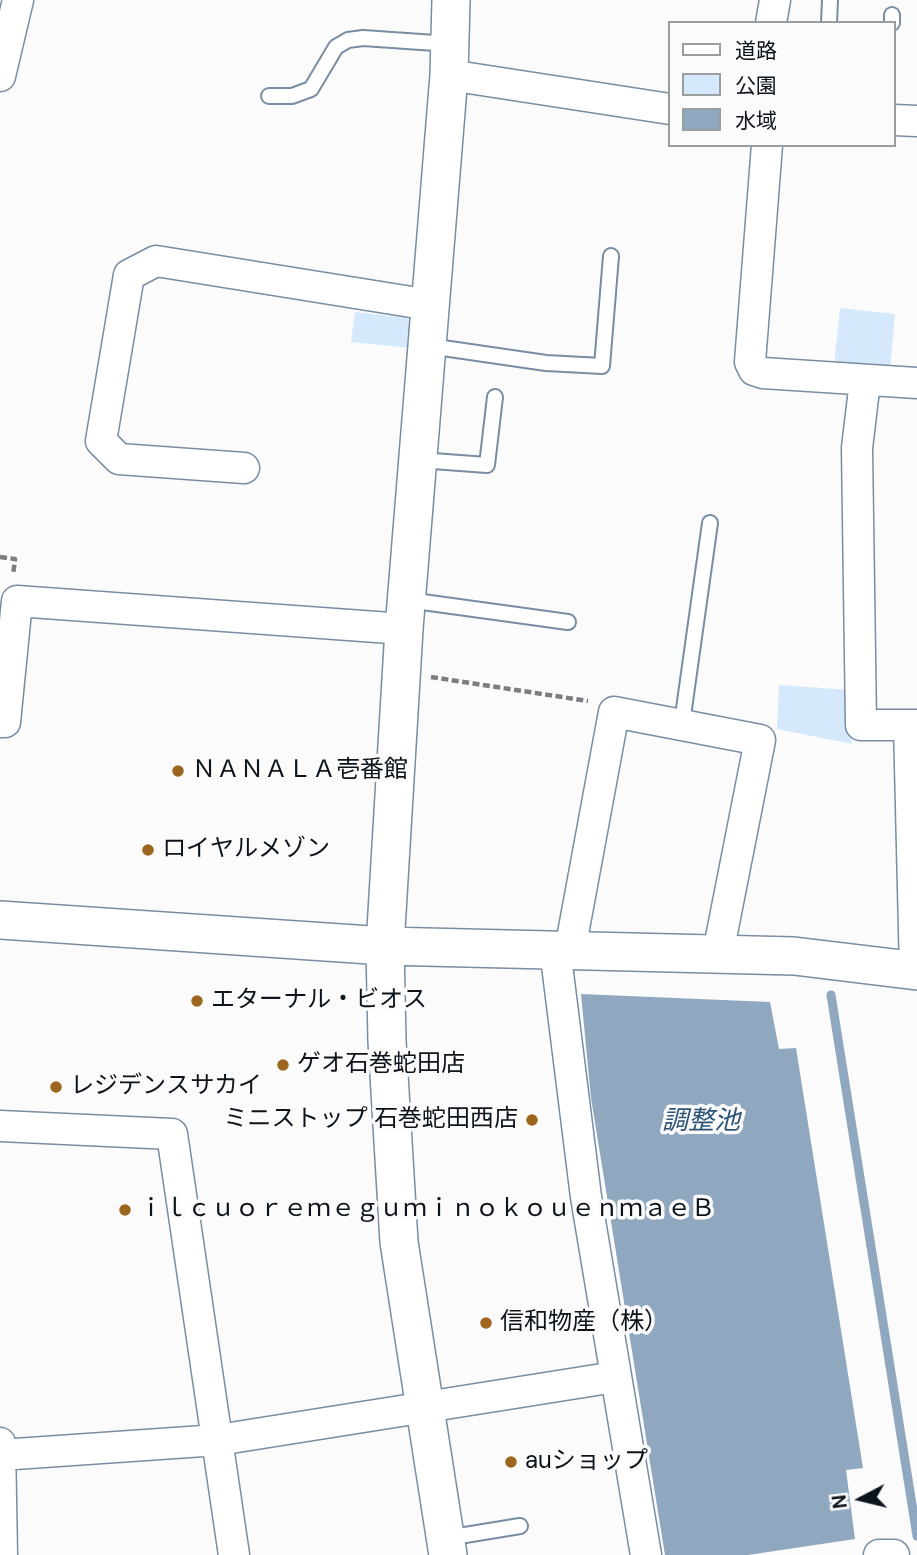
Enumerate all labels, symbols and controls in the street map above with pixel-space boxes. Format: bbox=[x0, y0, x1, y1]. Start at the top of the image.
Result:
legend bbox=[668, 21, 896, 147]
text: 道路 bbox=[735, 37, 777, 65]
text: 公園 bbox=[735, 72, 777, 100]
text: 水域 bbox=[735, 107, 777, 135]
place label: ＮＡＮＡＬＡ壱番館 bbox=[192, 757, 408, 785]
marker: ＮＡＮＡＬＡ壱番館 bbox=[170, 763, 186, 779]
place label: ロイヤルメゾン bbox=[162, 836, 330, 864]
marker: ロイヤルメゾン bbox=[140, 842, 156, 858]
place label: エターナル・ビオス bbox=[211, 987, 427, 1015]
marker: エターナル・ビオス bbox=[189, 993, 205, 1009]
place label: ゲオ石巻蛇田店 bbox=[297, 1051, 465, 1079]
marker: ゲオ石巻蛇田店 bbox=[275, 1057, 291, 1073]
place label: レジデンスサカイ bbox=[70, 1073, 262, 1101]
marker: レジデンスサカイ bbox=[48, 1079, 64, 1095]
place label: ミニストップ 石巻蛇田西店 bbox=[224, 1106, 518, 1134]
water label: 調整池 bbox=[662, 1106, 740, 1138]
marker: ミニストップ 石巻蛇田西店 bbox=[524, 1112, 540, 1128]
place label: ｉｌｃｕｏｒｅｍｅｇｕｍｉｎｏｋｏｕｅｎｍａｅＢ bbox=[139, 1196, 715, 1224]
marker: ｉｌｃｕｏｒｅｍｅｇｕｍｉｎｏｋｏｕｅｎｍａｅＢ bbox=[117, 1202, 133, 1218]
place label: 信和物産（株） bbox=[500, 1309, 668, 1337]
marker: 信和物産（株） bbox=[478, 1315, 494, 1331]
place label: auショップ bbox=[525, 1448, 648, 1476]
marker: auショップ bbox=[503, 1454, 519, 1470]
north arrow bbox=[826, 1464, 896, 1534]
text: N bbox=[826, 1493, 853, 1510]

